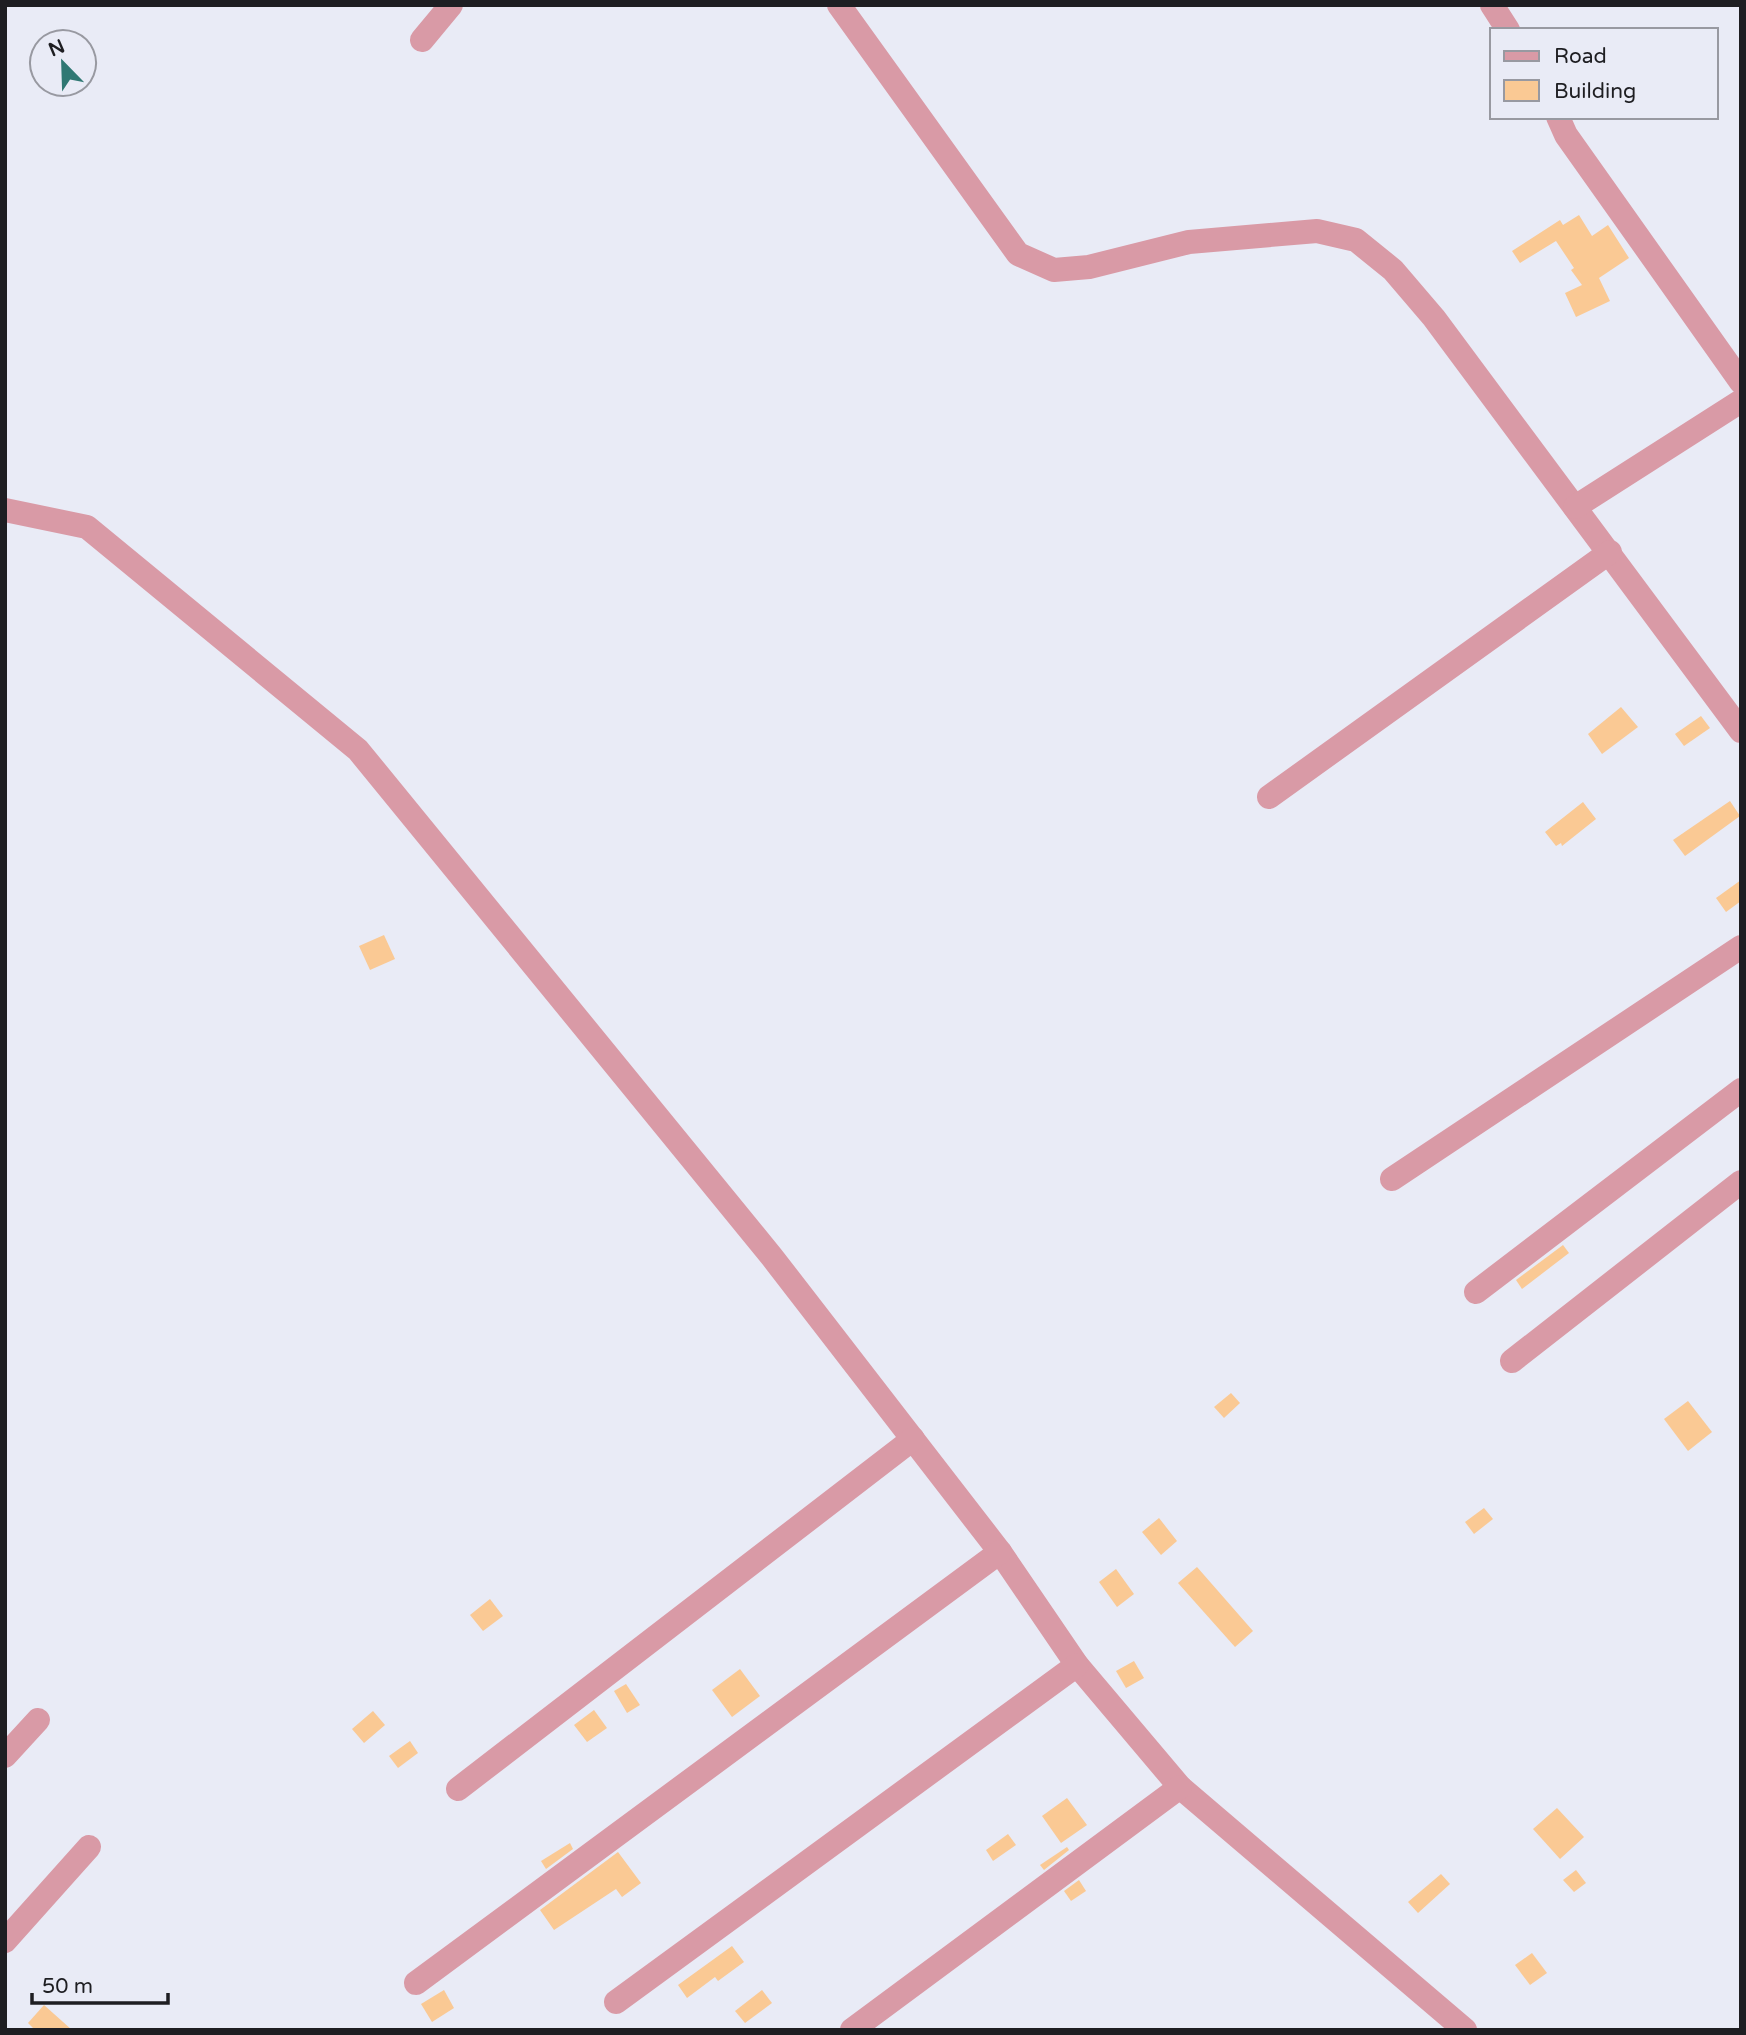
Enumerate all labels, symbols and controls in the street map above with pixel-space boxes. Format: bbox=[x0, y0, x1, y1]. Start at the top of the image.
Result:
north arrow bbox=[28, 28, 98, 98]
legend bbox=[1490, 28, 1718, 119]
text: N bbox=[45, 35, 68, 61]
text: Road bbox=[1554, 44, 1607, 69]
text: Building bbox=[1554, 79, 1636, 104]
scale bar bbox=[32, 1962, 168, 2006]
text: 50 m bbox=[42, 1974, 93, 1999]

